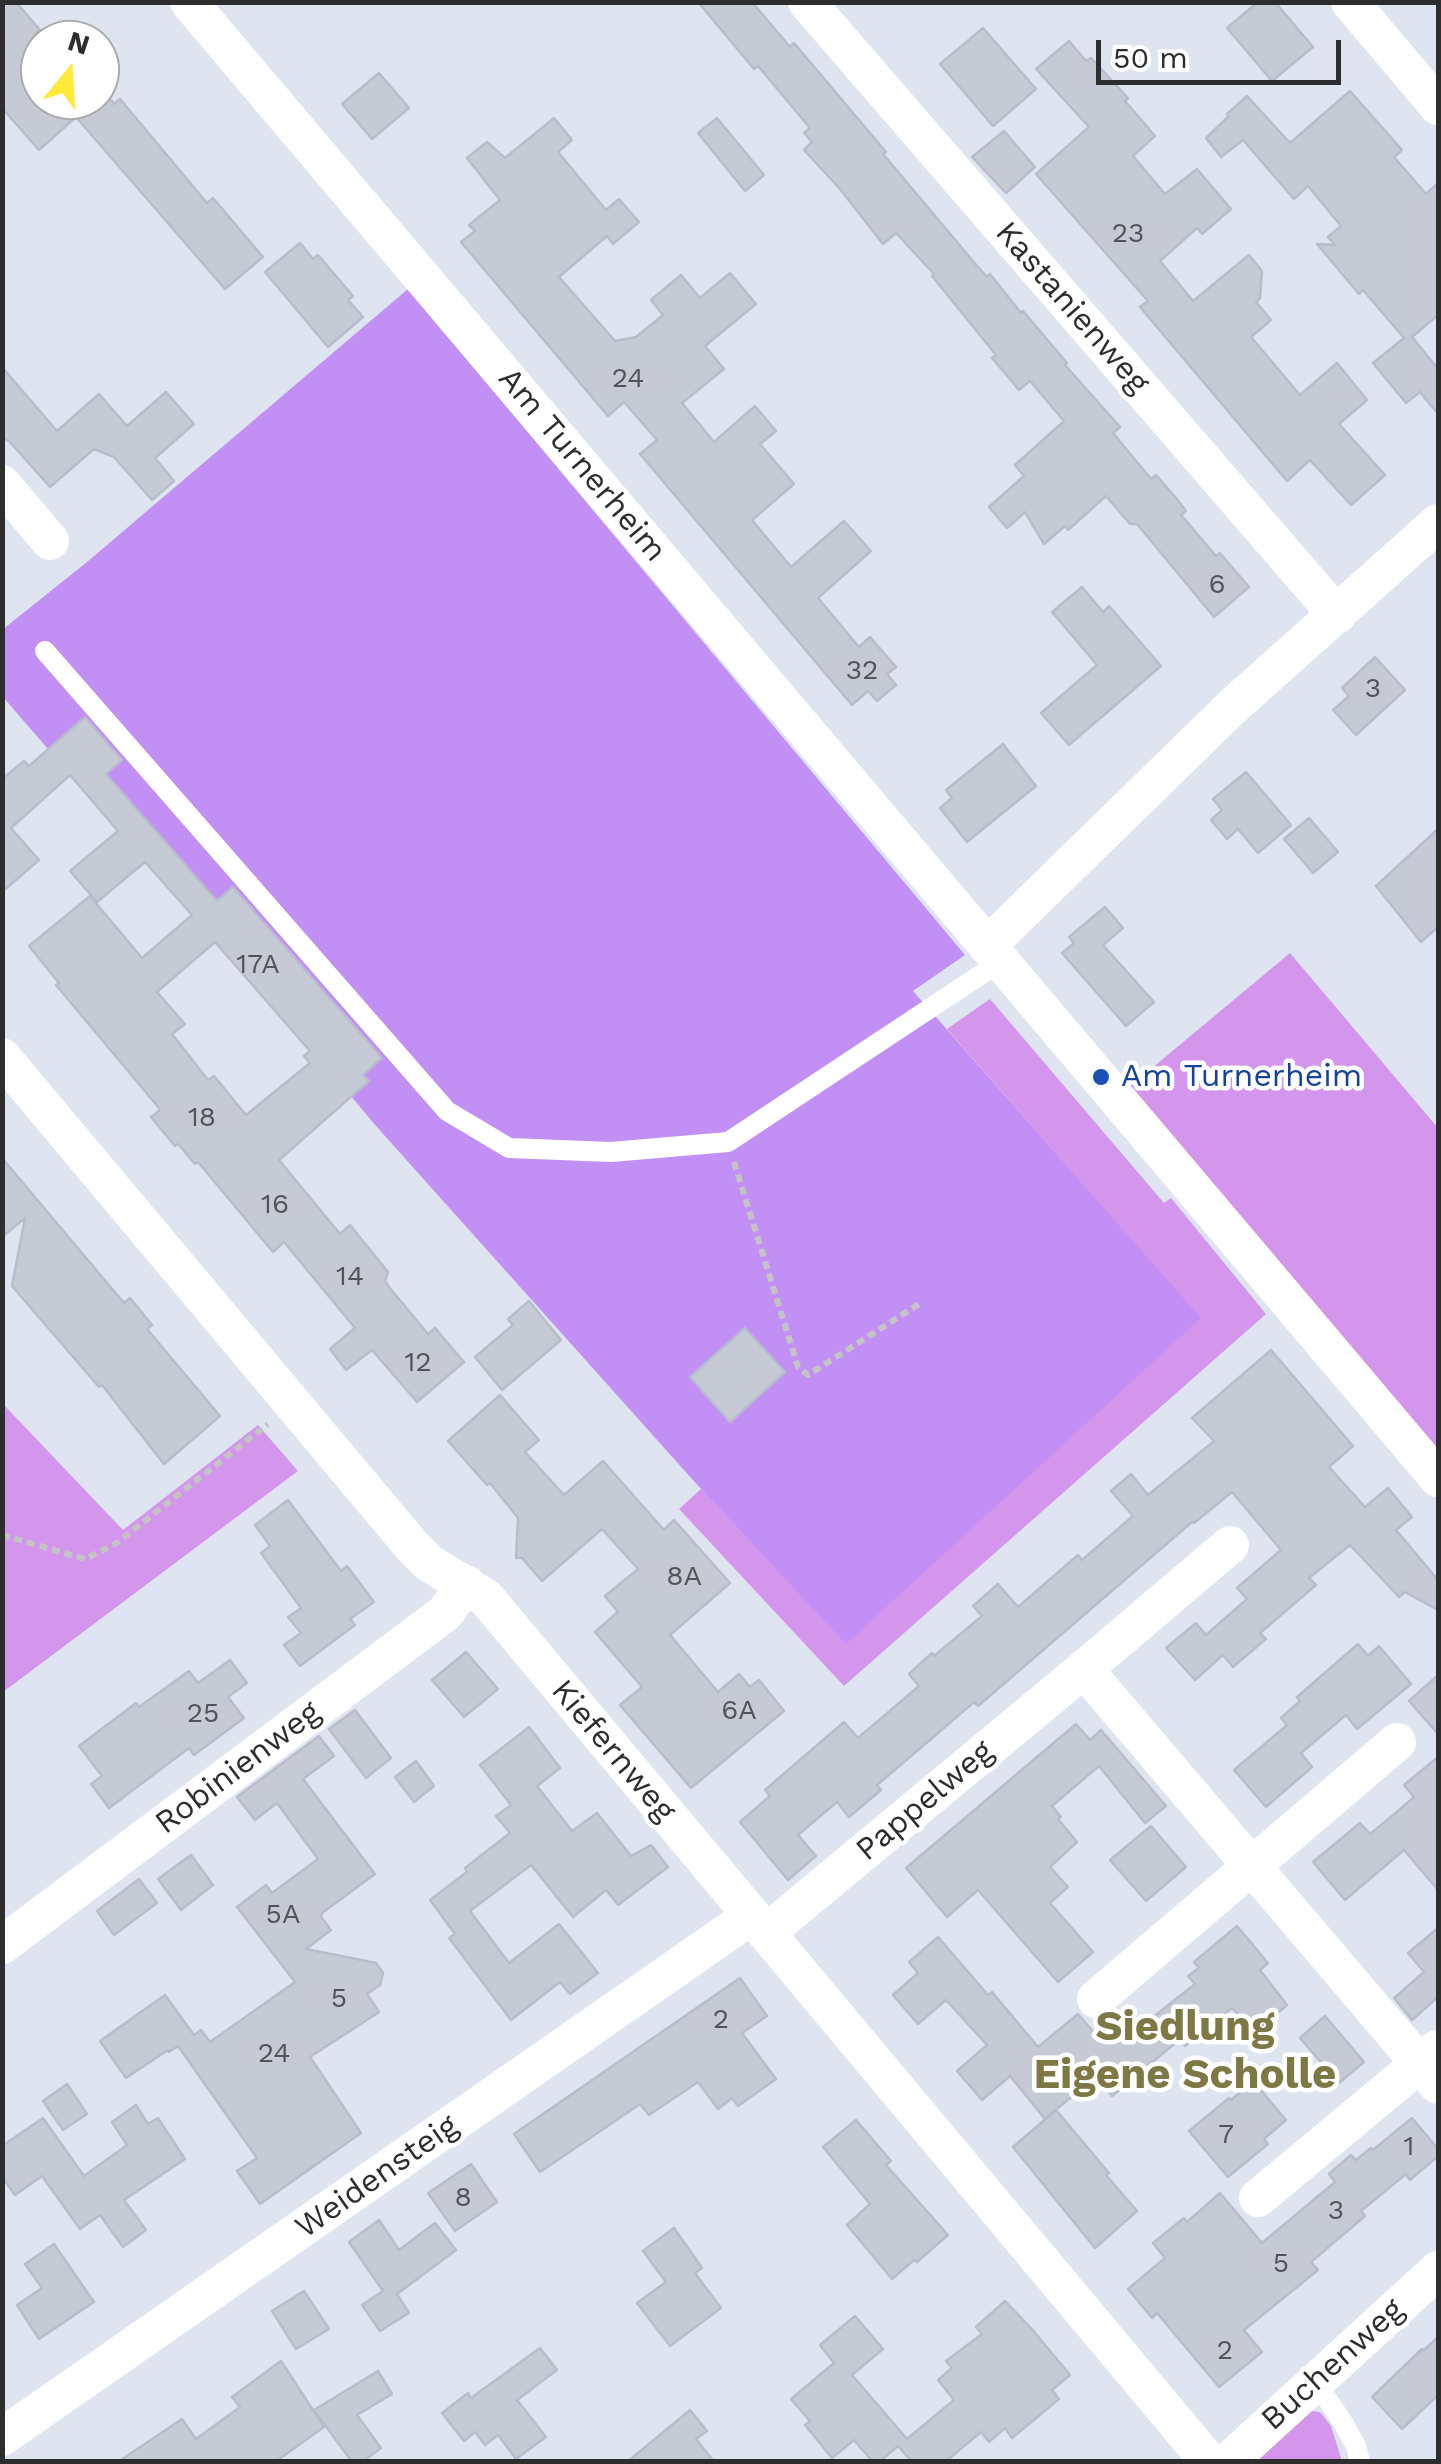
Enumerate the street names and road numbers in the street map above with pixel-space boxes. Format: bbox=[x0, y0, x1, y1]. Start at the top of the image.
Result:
street label: Kastanienweg bbox=[987, 214, 1157, 402]
street label: Am Turnerheim bbox=[490, 360, 674, 570]
street label: Kiefernweg bbox=[543, 1672, 683, 1830]
street label: Robinienweg bbox=[148, 1694, 328, 1842]
street label: Pappelweg bbox=[849, 1733, 1001, 1869]
street label: Weidensteig bbox=[288, 2107, 466, 2247]
street label: Buchenweg bbox=[1254, 2291, 1412, 2439]

